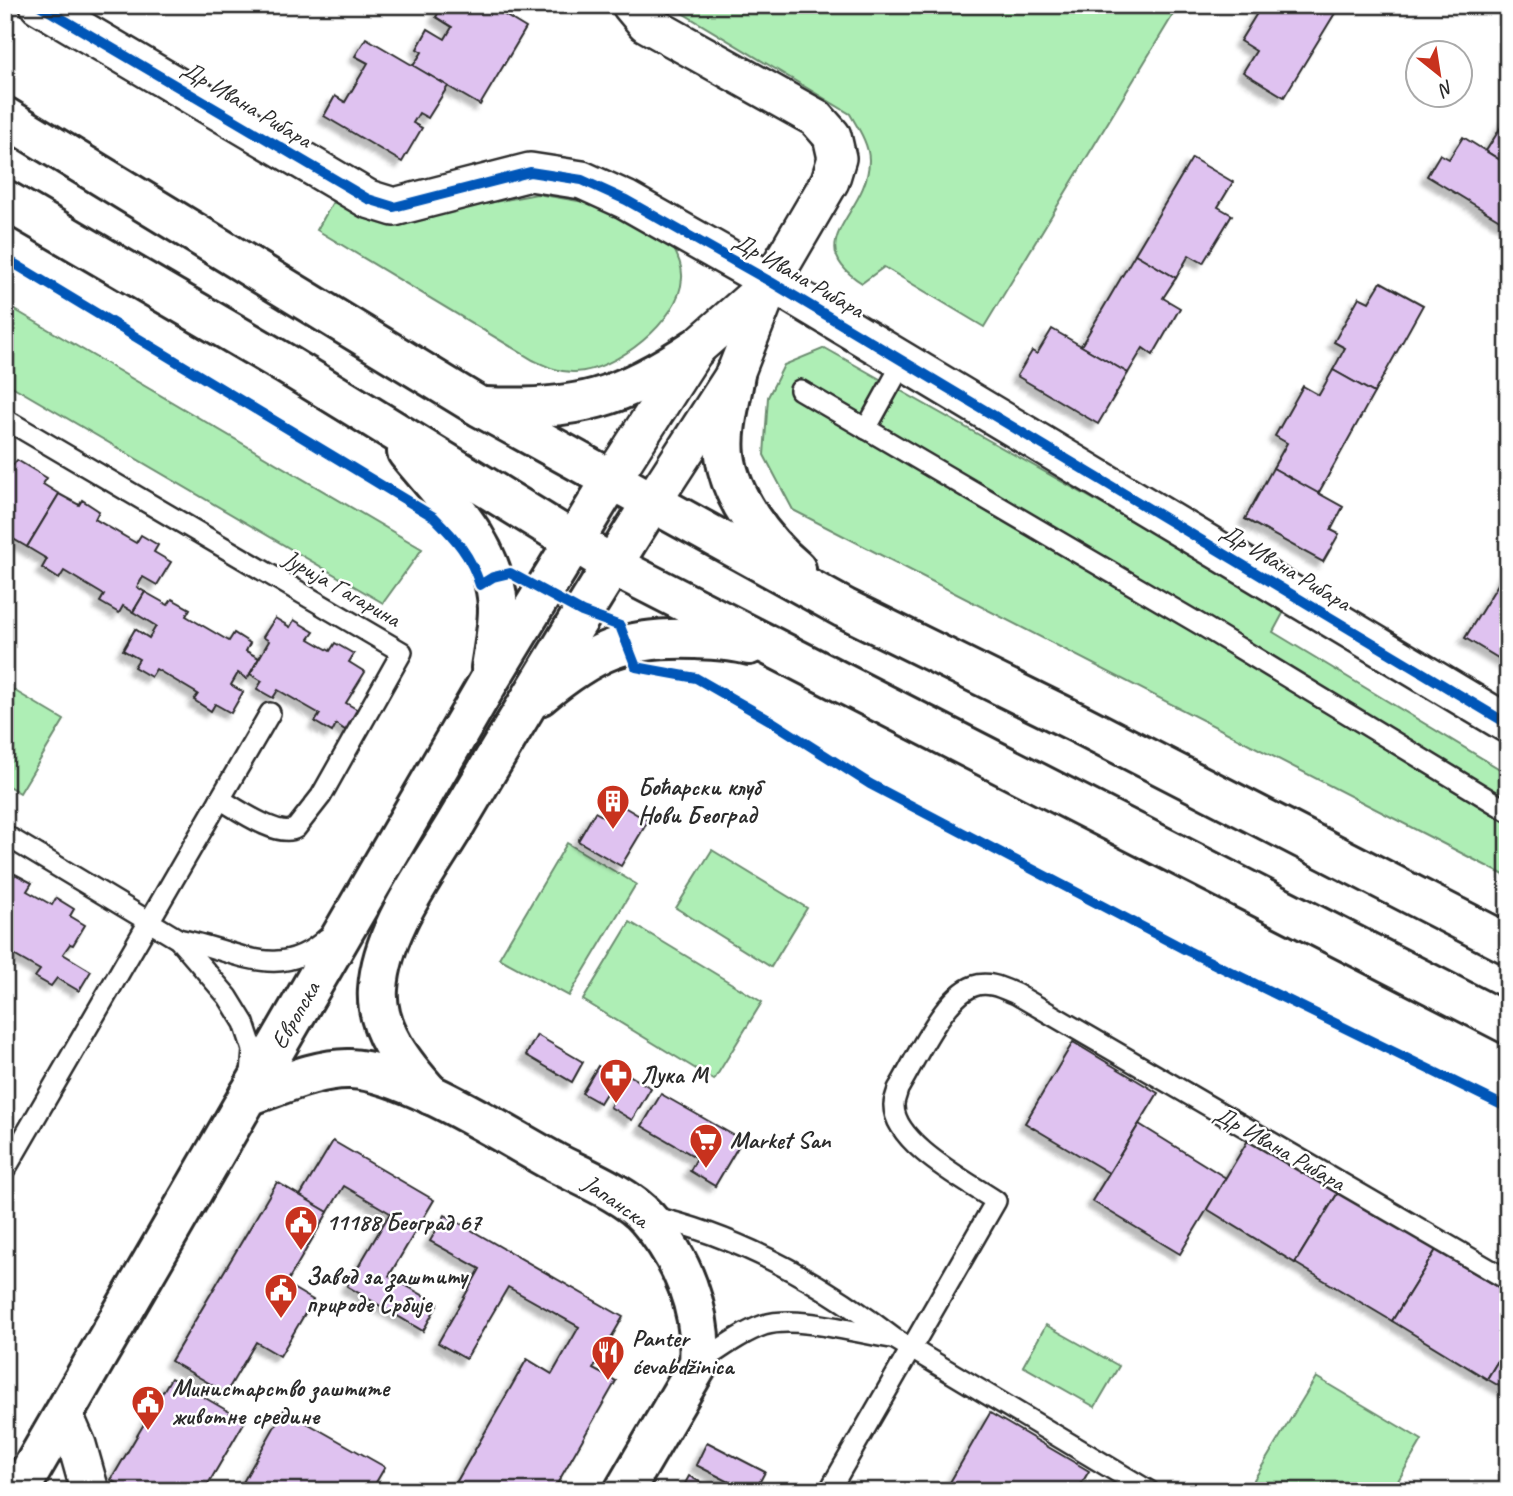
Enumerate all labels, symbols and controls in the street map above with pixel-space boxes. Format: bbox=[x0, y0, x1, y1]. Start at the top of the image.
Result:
north arrow bbox=[1404, 38, 1474, 108]
street label: Др Ивана Рибара bbox=[177, 54, 318, 155]
text: N bbox=[1433, 75, 1458, 103]
street label: Др Ивана Рибара bbox=[728, 226, 871, 325]
street label: Др Ивана Рибара bbox=[1216, 517, 1357, 618]
street label: Јурија Гагарина bbox=[277, 542, 407, 634]
place label: Боћарски клуб Нови Београд bbox=[638, 772, 766, 830]
building icon: Боћарски клуб Нови Београд bbox=[594, 782, 632, 831]
street label: Европска bbox=[264, 975, 327, 1054]
pharmacy icon: Лука М bbox=[597, 1056, 635, 1105]
place label: Лука М bbox=[640, 1060, 710, 1090]
street label: Др Ивана Рибара bbox=[1209, 1099, 1352, 1198]
supermarket icon: Market San bbox=[687, 1121, 725, 1170]
place label: Market San bbox=[730, 1125, 832, 1155]
street label: Јапанска bbox=[576, 1167, 657, 1236]
public building icon: 11188 Београд 67 bbox=[282, 1203, 320, 1252]
place label: 11188 Београд 67 bbox=[326, 1207, 483, 1237]
place label: Завод за заштиту природе Србије bbox=[306, 1261, 470, 1319]
public building icon: Завод за заштиту природе Србије bbox=[262, 1271, 300, 1320]
place label: Panter ćevabdžinica bbox=[632, 1323, 735, 1381]
restaurant icon: Panter ćevabdžinica bbox=[589, 1333, 627, 1382]
place label: Министарство заштите животне средине bbox=[172, 1373, 391, 1431]
public building icon: Министарство заштите животне средине bbox=[129, 1383, 167, 1432]

